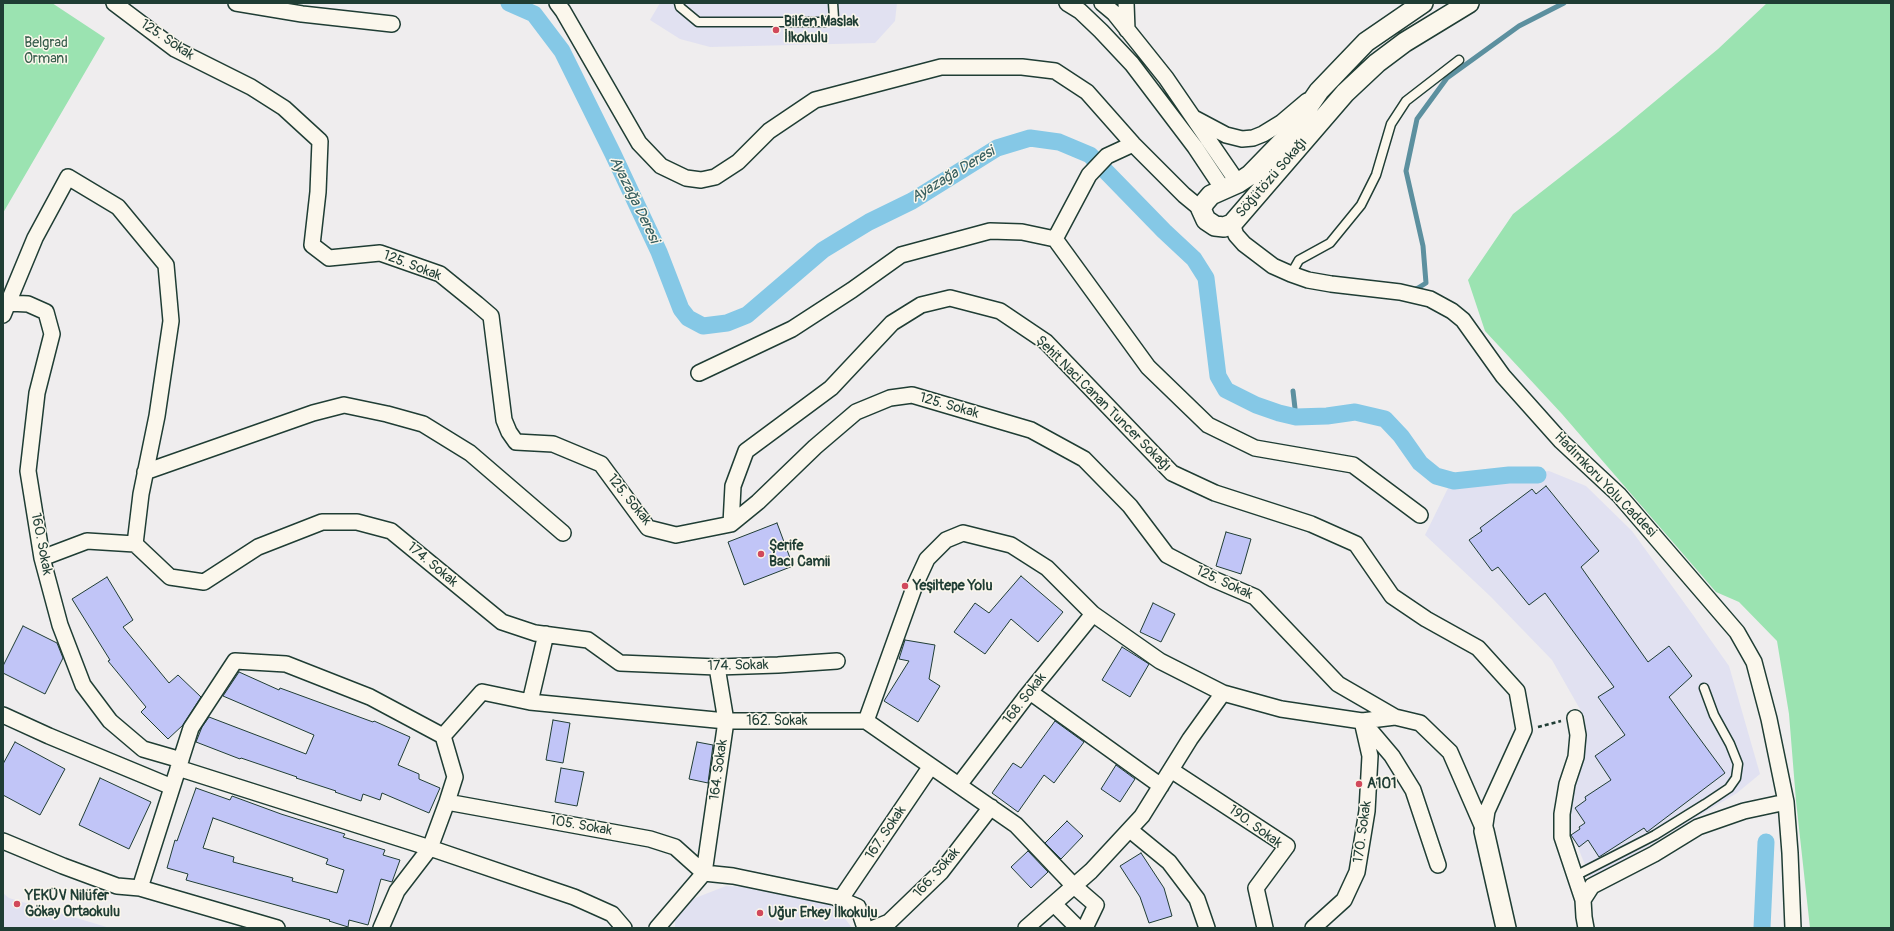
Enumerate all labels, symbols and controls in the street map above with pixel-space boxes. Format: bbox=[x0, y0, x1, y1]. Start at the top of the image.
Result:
place label: Bilfen Maslak İlkokulu bbox=[784, 14, 859, 46]
street label: 125. Sokak bbox=[137, 16, 197, 64]
marker: Bilfen Maslak İlkokulu bbox=[771, 25, 781, 35]
park label: Belgrad Ormanı bbox=[24, 35, 68, 68]
street label: Söğütözü Sokağı bbox=[1233, 135, 1311, 221]
water label: Ayazağa Deresi bbox=[908, 143, 998, 207]
water label: Ayazağa Deresi bbox=[605, 154, 663, 246]
street label: 125. Sokak bbox=[381, 247, 443, 285]
street label: Şehit Naci Canan Tuncer Sokağı bbox=[1032, 333, 1174, 475]
street label: 125. Sokak bbox=[917, 390, 981, 422]
street label: Hadımkoru Yolu Caddesi bbox=[1551, 429, 1659, 541]
street label: 125. Sokak bbox=[603, 471, 655, 529]
street label: 160. Sokak bbox=[27, 511, 55, 577]
place label: Şerife Bacı Camii bbox=[769, 538, 830, 570]
street label: 174. Sokak bbox=[403, 539, 461, 591]
marker: Şerife Bacı Camii bbox=[756, 549, 766, 559]
street label: 125. Sokak bbox=[1193, 563, 1255, 603]
place label: Yeşiltepe Yolu bbox=[913, 578, 992, 594]
marker: Yeşiltepe Yolu bbox=[900, 581, 910, 591]
street label: 174. Sokak bbox=[707, 657, 769, 675]
street label: 168. Sokak bbox=[1000, 670, 1050, 728]
street label: 162. Sokak bbox=[746, 713, 808, 729]
street label: 164. Sokak bbox=[706, 738, 732, 802]
place label: A101 bbox=[1367, 776, 1397, 792]
marker: A101 bbox=[1354, 779, 1364, 789]
street label: 170. Sokak bbox=[1350, 800, 1376, 864]
street label: 190. Sokak bbox=[1225, 802, 1285, 852]
street label: 167. Sokak bbox=[862, 803, 910, 863]
street label: 105. Sokak bbox=[549, 812, 613, 840]
street label: 166. Sokak bbox=[910, 844, 964, 902]
place label: YEKÜV Nilüfer Gökay Ortaokulu bbox=[25, 888, 120, 920]
marker: YEKÜV Nilüfer Gökay Ortaokulu bbox=[12, 899, 22, 909]
place label: Uğur Erkey İlkokulu bbox=[768, 905, 878, 921]
marker: Uğur Erkey İlkokulu bbox=[755, 908, 765, 918]

